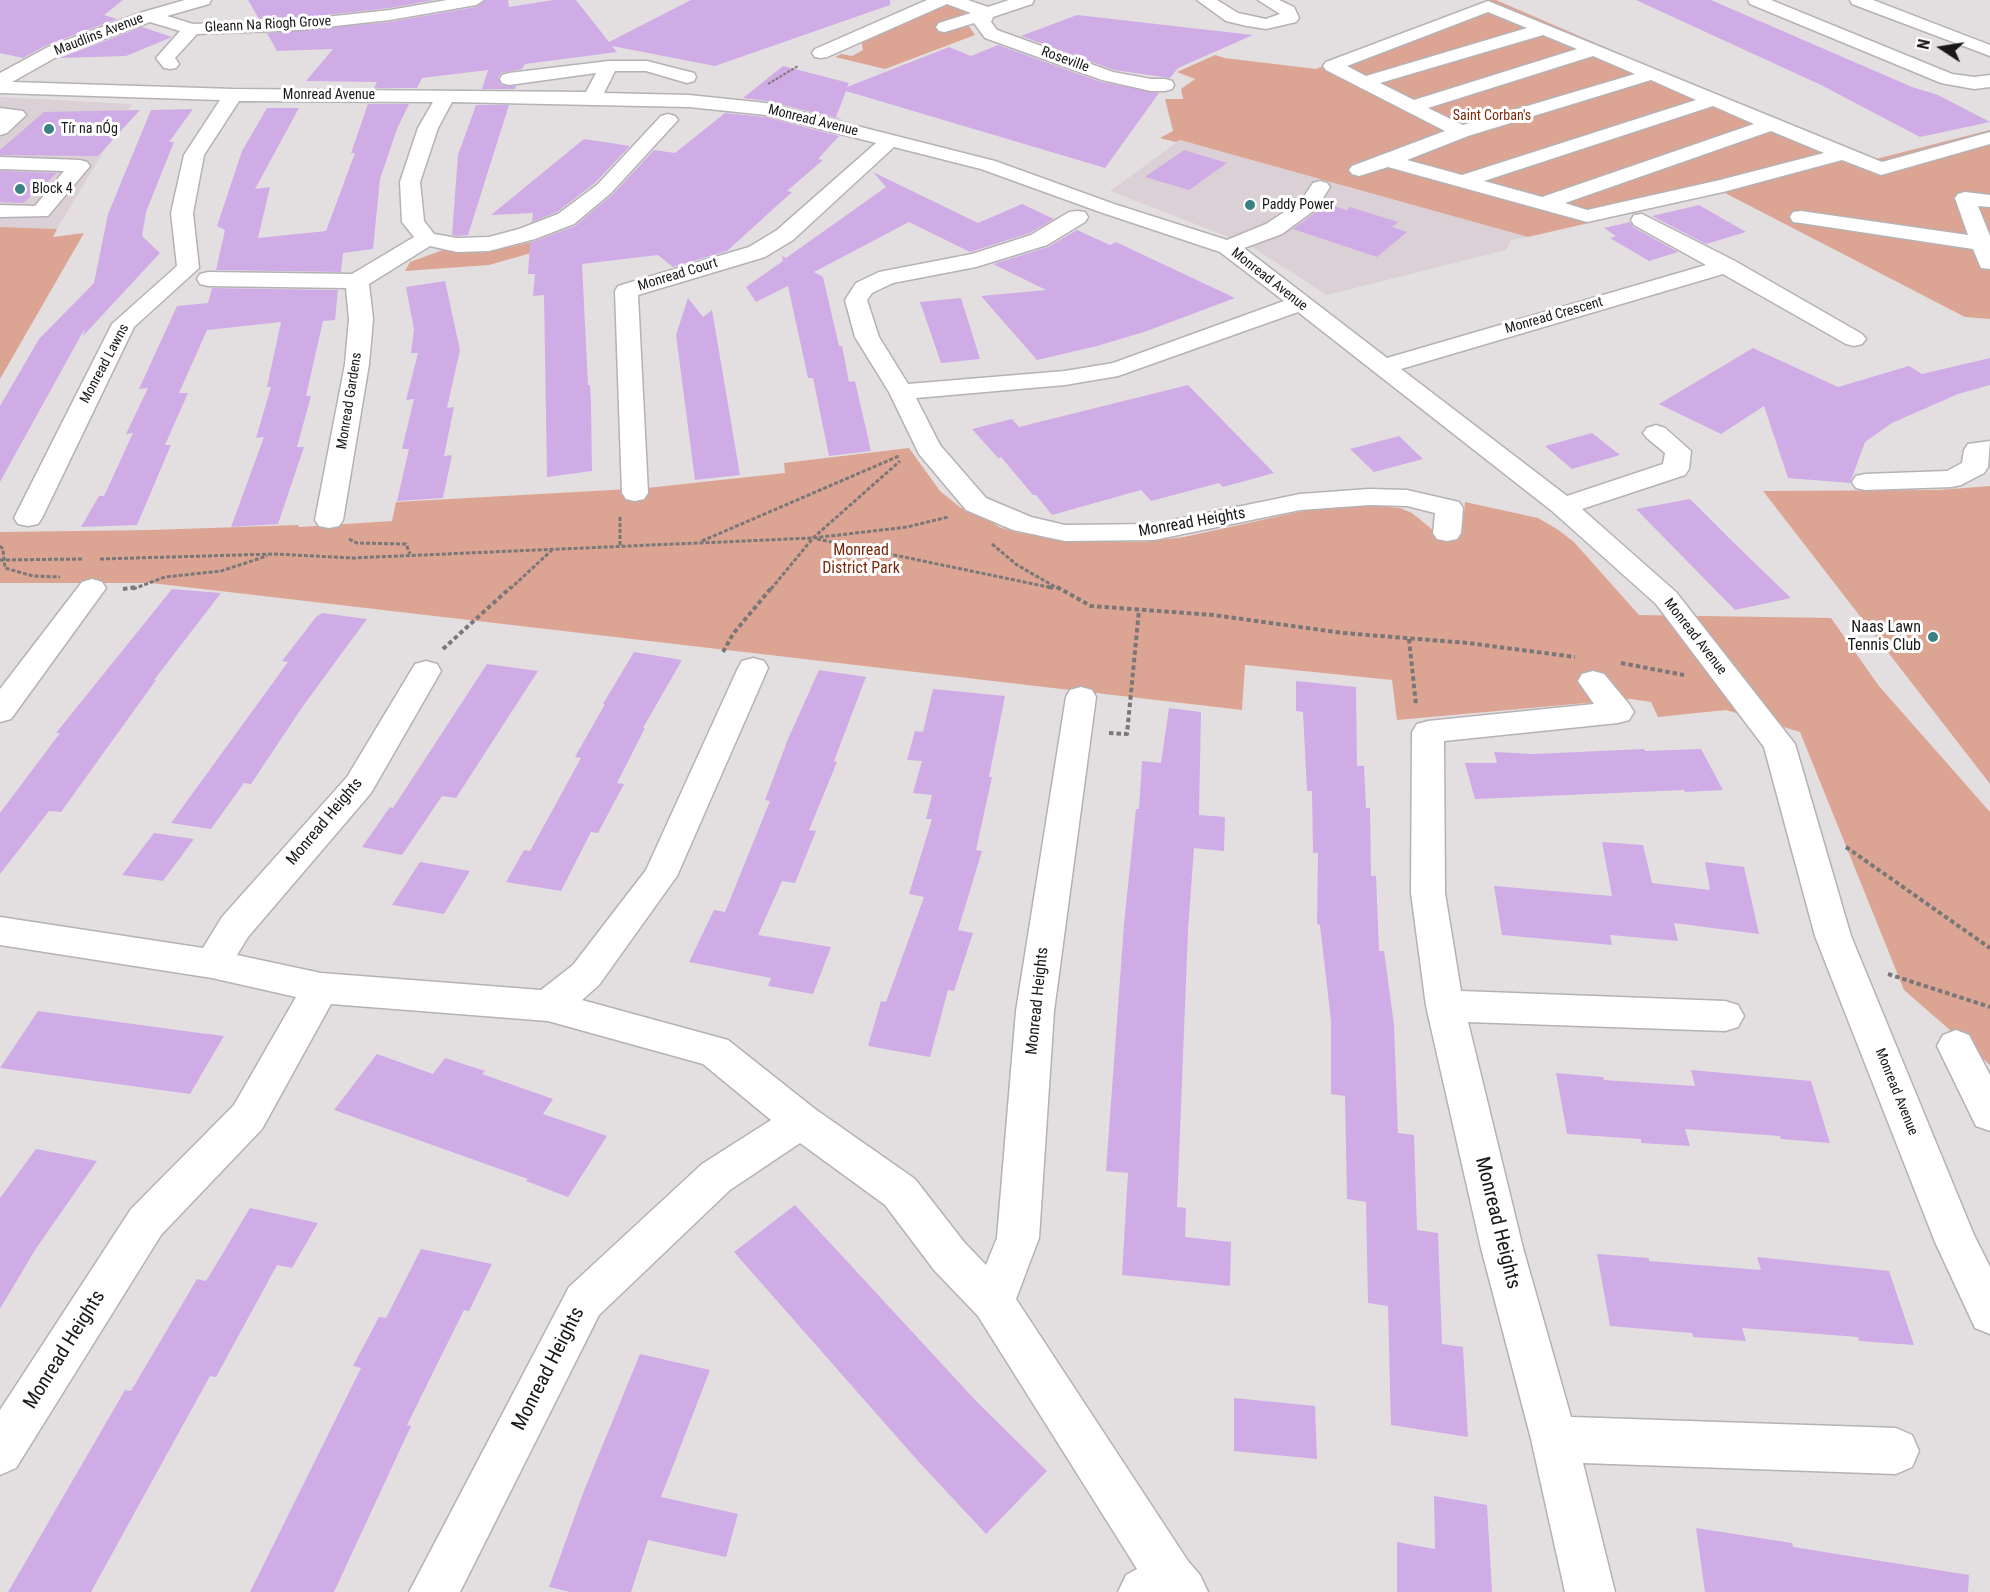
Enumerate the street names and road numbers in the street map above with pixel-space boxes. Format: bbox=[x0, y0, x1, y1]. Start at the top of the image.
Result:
street label: Maudlins Avenue bbox=[52, 10, 146, 60]
street label: Gleann Na Riogh Grove bbox=[204, 13, 332, 37]
street label: Roseville bbox=[1039, 44, 1091, 76]
street label: Monread Avenue bbox=[283, 87, 375, 103]
street label: Monread Avenue bbox=[766, 102, 860, 140]
street label: Monread Avenue bbox=[1227, 245, 1311, 315]
street label: Monread Court bbox=[636, 255, 720, 295]
street label: Monread Crescent bbox=[1503, 294, 1605, 338]
street label: Monread Lawns bbox=[77, 321, 133, 407]
street label: Monread Gardens bbox=[334, 351, 366, 451]
street label: Monread Heights bbox=[1137, 504, 1247, 542]
street label: Monread Avenue bbox=[1660, 595, 1730, 679]
street label: Monread Heights bbox=[283, 774, 367, 870]
street label: Monread Heights bbox=[1023, 946, 1053, 1056]
street label: Monread Avenue bbox=[1871, 1046, 1921, 1138]
street label: Monread Heights bbox=[1469, 1155, 1525, 1291]
street label: Monread Heights bbox=[19, 1286, 111, 1414]
street label: Monread Heights bbox=[508, 1303, 590, 1435]

